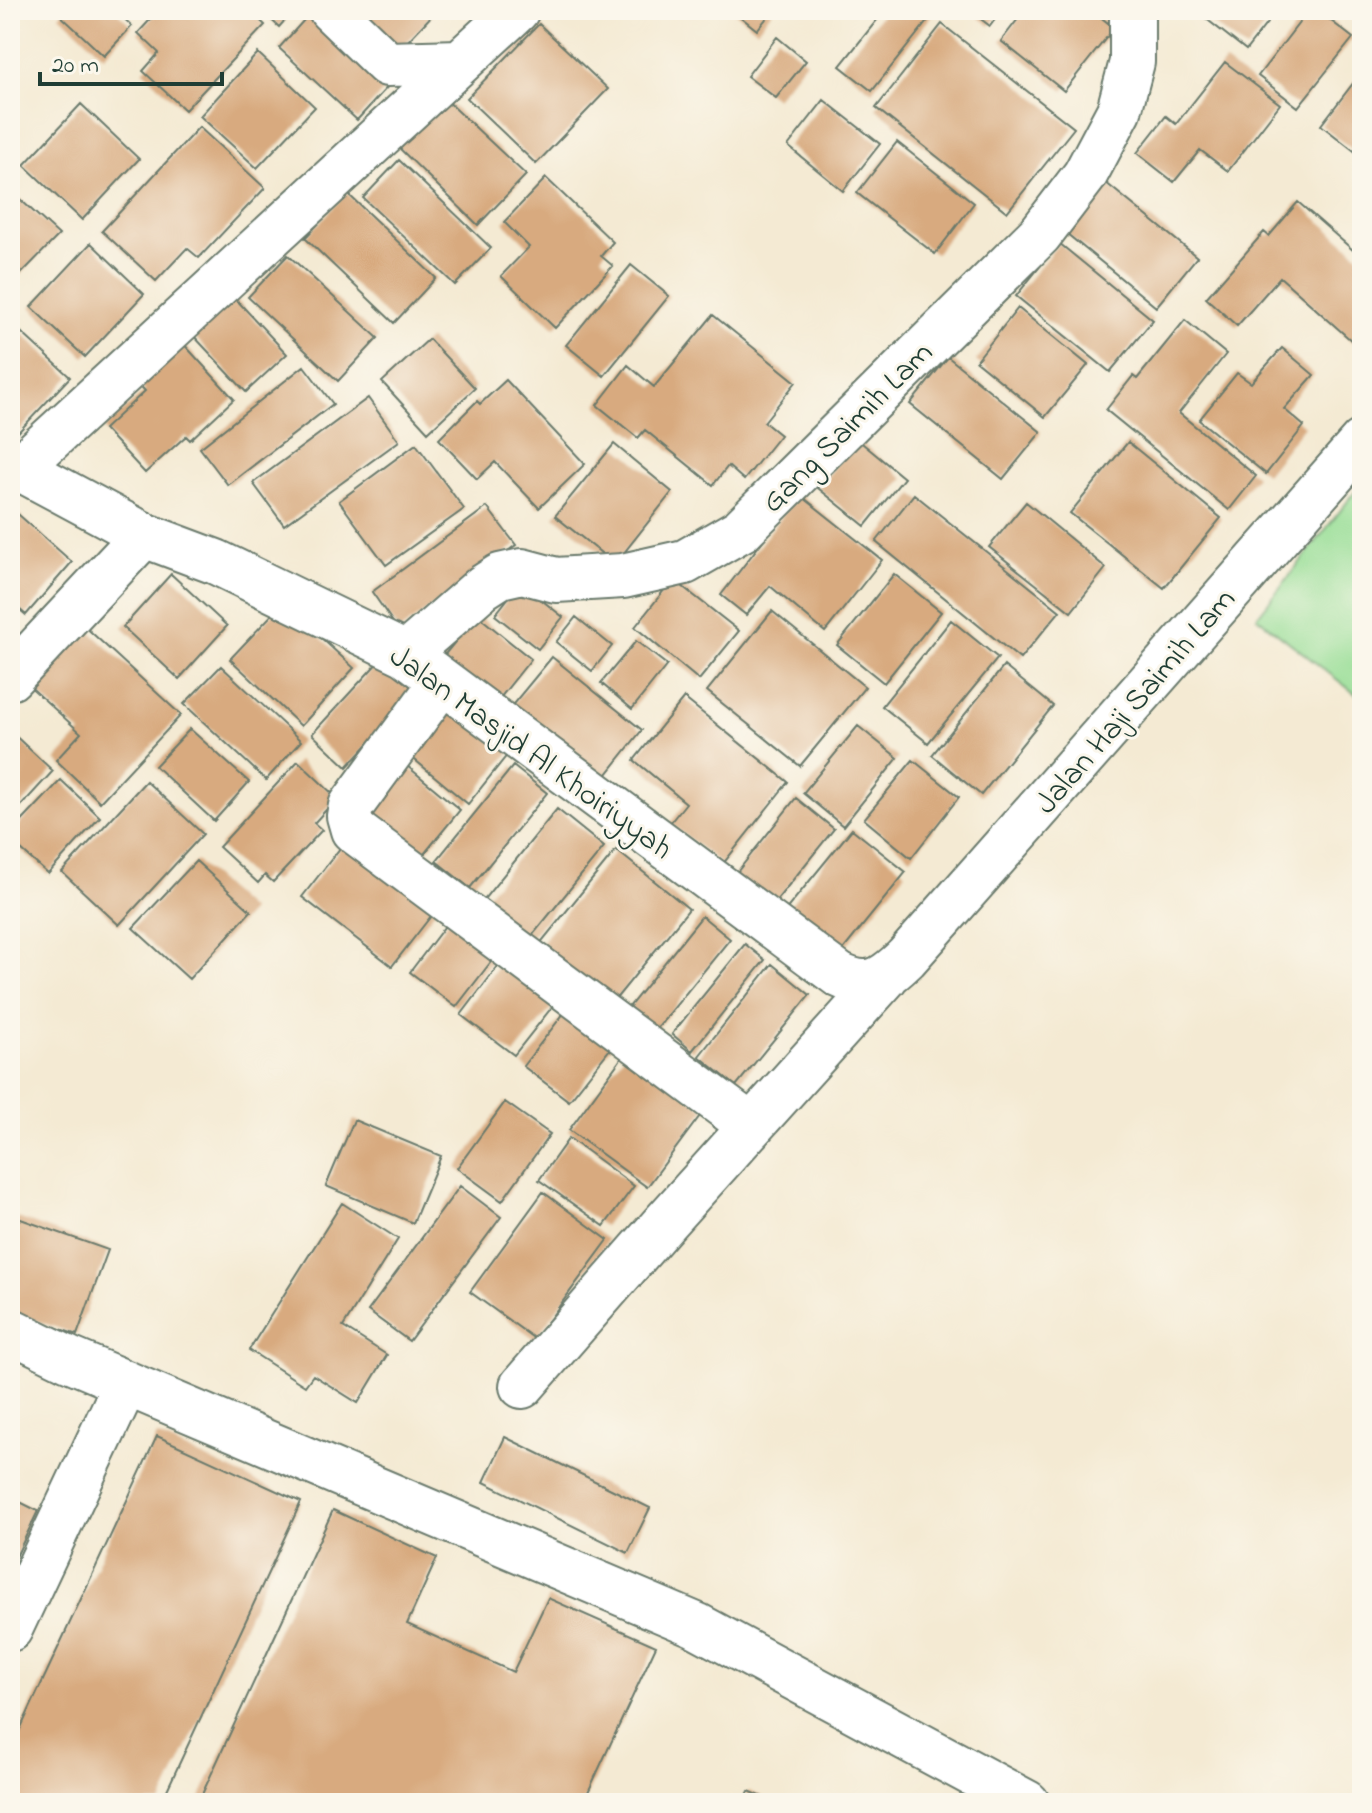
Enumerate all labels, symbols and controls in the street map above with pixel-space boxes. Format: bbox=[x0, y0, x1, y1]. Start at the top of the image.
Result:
scale bar bbox=[40, 36, 222, 86]
text: 20 m bbox=[52, 49, 99, 84]
street label: Gang Saimih Lam bbox=[752, 332, 945, 525]
street label: Jalan Haji Saimih Lam bbox=[1025, 579, 1248, 826]
street label: Jalan Masjid Al Khoiriyyah bbox=[378, 635, 681, 873]

